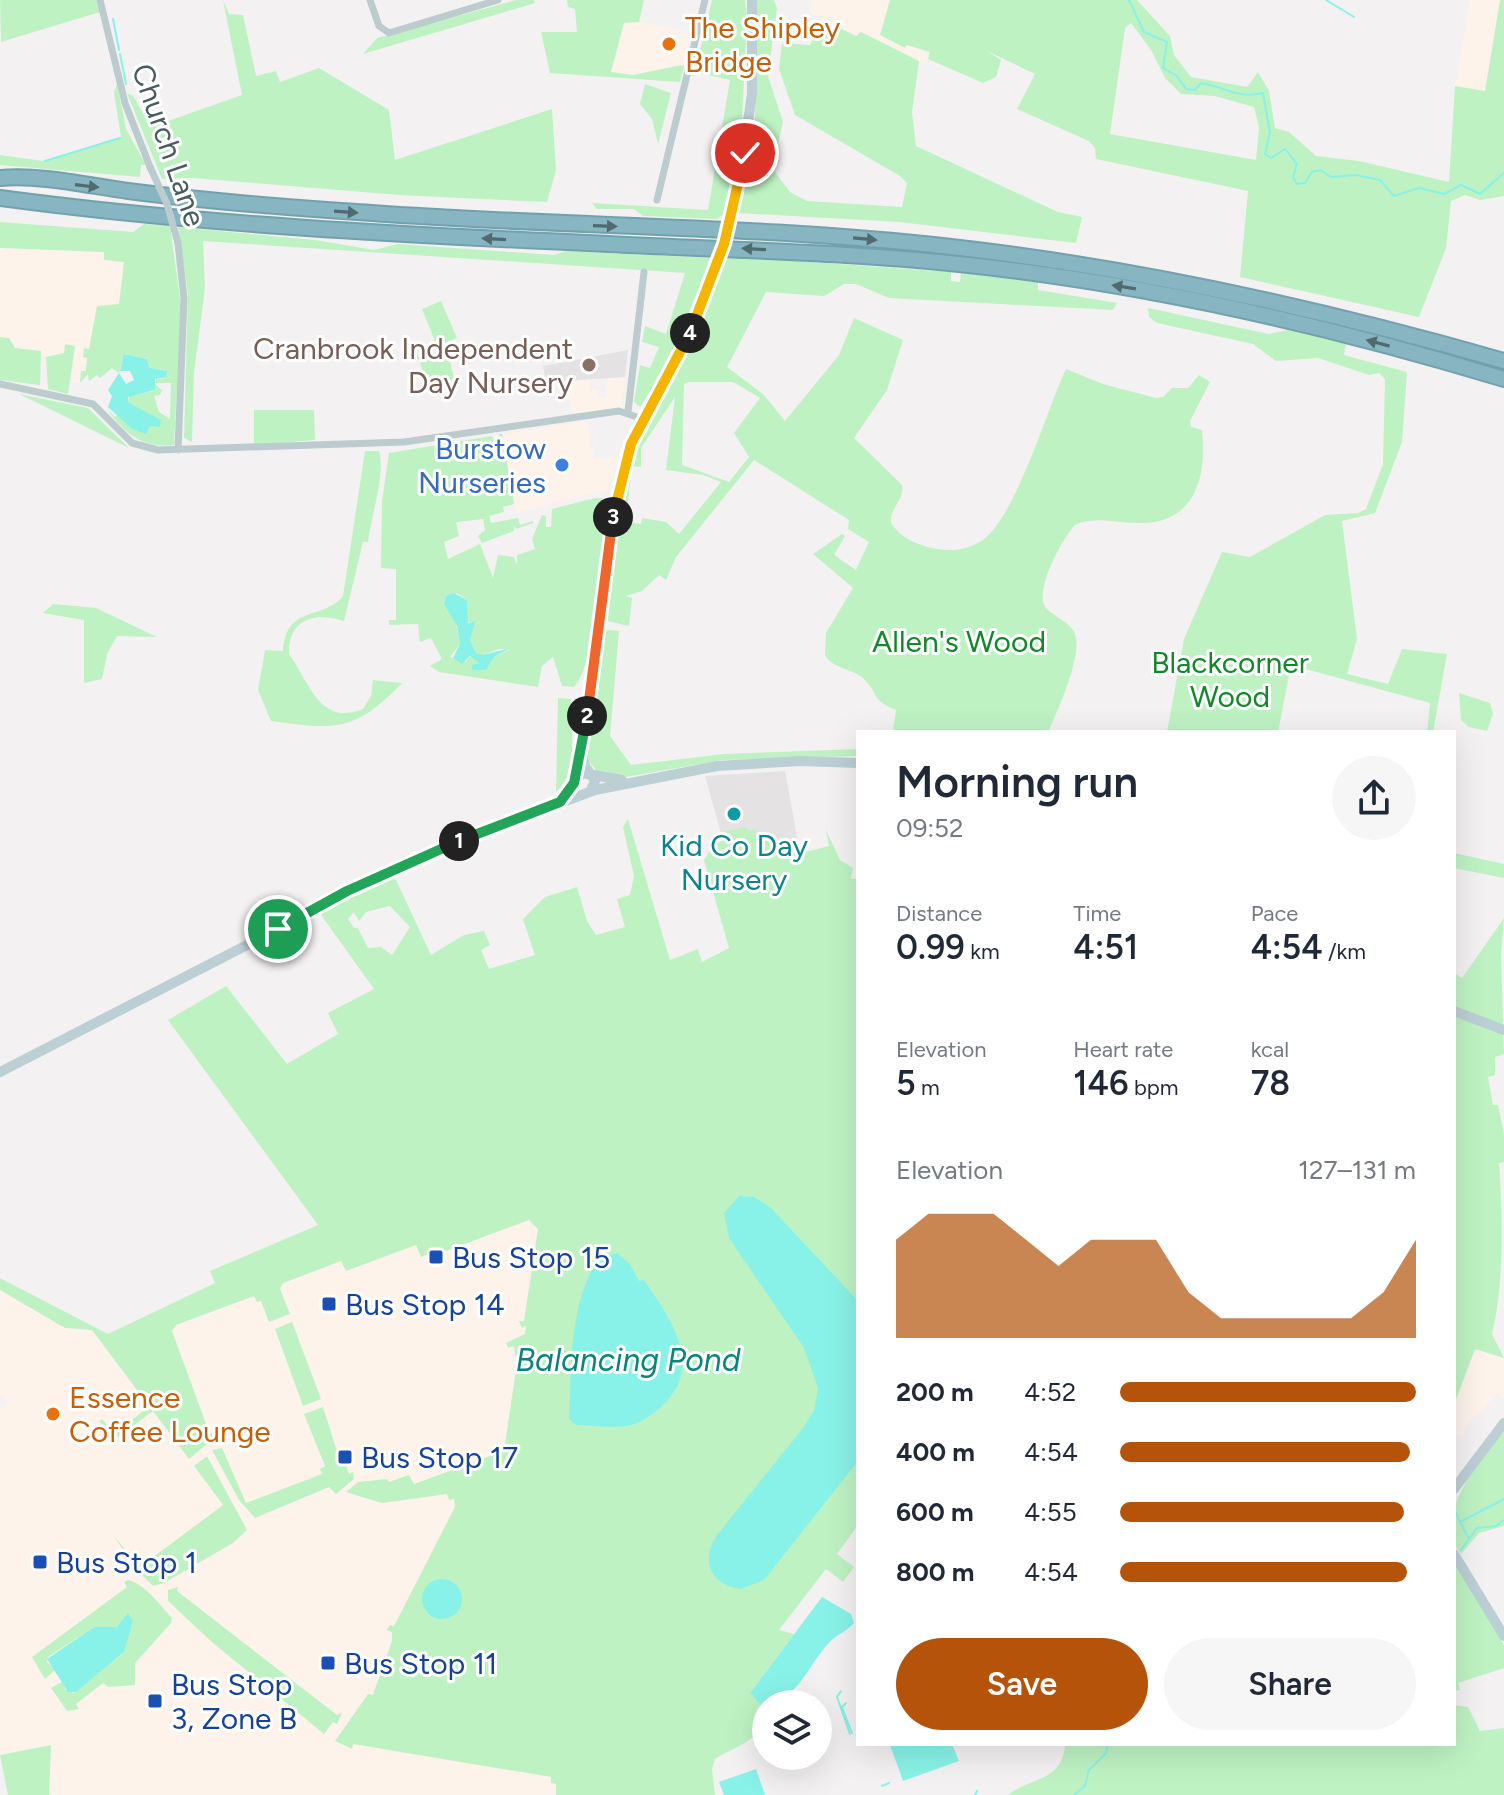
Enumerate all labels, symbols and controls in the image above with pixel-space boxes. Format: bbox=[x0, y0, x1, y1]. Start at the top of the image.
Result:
place label: The Shipley Bridge bbox=[685, 9, 841, 80]
marker: The Shipley Bridge bbox=[660, 35, 678, 53]
street label: Church Lane bbox=[124, 59, 214, 231]
pin bbox=[711, 119, 779, 187]
icon: check bbox=[723, 131, 767, 175]
one-way arrow bbox=[75, 180, 100, 193]
one-way arrow bbox=[334, 206, 359, 219]
one-way arrow bbox=[593, 219, 618, 232]
one-way arrow bbox=[481, 232, 506, 245]
one-way arrow bbox=[853, 232, 878, 245]
one-way arrow bbox=[741, 242, 766, 255]
one-way arrow bbox=[1111, 281, 1136, 293]
pin: 4 bbox=[670, 313, 710, 353]
text: 4 bbox=[683, 319, 697, 346]
place label: Cranbrook Independent Day Nursery bbox=[253, 330, 573, 401]
one-way arrow bbox=[1365, 336, 1389, 349]
marker: Cranbrook Independent Day Nursery bbox=[580, 356, 598, 374]
place label: Burstow Nurseries bbox=[418, 430, 546, 501]
marker: Burstow Nurseries bbox=[553, 456, 571, 474]
pin: 3 bbox=[593, 497, 633, 537]
text: 3 bbox=[607, 503, 619, 530]
park label: Allen's Wood bbox=[872, 623, 1046, 660]
park label: Blackcorner Wood bbox=[1151, 644, 1309, 715]
pin: 2 bbox=[567, 696, 607, 736]
text: 2 bbox=[581, 702, 593, 729]
text: Morning run bbox=[896, 755, 1138, 808]
button: share bbox=[1332, 756, 1416, 840]
marker: Kid Co Day Nursery bbox=[725, 805, 743, 823]
text: 09:52 bbox=[896, 812, 963, 844]
pin: 1 bbox=[439, 821, 479, 861]
text: 1 bbox=[454, 827, 464, 854]
place label: Kid Co Day Nursery bbox=[660, 827, 808, 898]
pin bbox=[244, 895, 312, 963]
text: Distance bbox=[896, 900, 982, 927]
text: Time bbox=[1073, 900, 1121, 927]
text: Pace bbox=[1251, 900, 1298, 927]
icon: arrive bbox=[256, 907, 300, 951]
text: 0.99 bbox=[896, 927, 965, 968]
text: 4:51 bbox=[1073, 927, 1138, 968]
text: 4:54 bbox=[1251, 927, 1323, 968]
text: km bbox=[965, 938, 1000, 965]
text: /km bbox=[1323, 938, 1366, 965]
text: Elevation bbox=[896, 1036, 986, 1063]
text: Heart rate bbox=[1073, 1036, 1173, 1063]
text: kcal bbox=[1251, 1036, 1289, 1063]
text: 5 bbox=[896, 1063, 916, 1104]
text: 146 bbox=[1073, 1063, 1128, 1104]
text: 78 bbox=[1251, 1063, 1290, 1104]
text: m bbox=[916, 1074, 940, 1101]
text: bpm bbox=[1128, 1074, 1179, 1101]
text: Elevation bbox=[896, 1154, 1003, 1186]
text: 127–131 m bbox=[1298, 1154, 1416, 1186]
place label: Bus Stop 15 bbox=[452, 1239, 610, 1276]
marker: Bus Stop 15 bbox=[427, 1248, 445, 1266]
place label: Bus Stop 14 bbox=[345, 1286, 505, 1323]
marker: Bus Stop 14 bbox=[320, 1295, 338, 1313]
water label: Balancing Pond bbox=[516, 1341, 741, 1379]
text: 200 m bbox=[896, 1376, 974, 1408]
text: 4:52 bbox=[1024, 1376, 1076, 1408]
place label: Essence Coffee Lounge bbox=[69, 1379, 271, 1450]
marker: Essence Coffee Lounge bbox=[44, 1405, 62, 1423]
text: 400 m bbox=[896, 1436, 975, 1468]
text: 4:54 bbox=[1024, 1436, 1078, 1468]
place label: Bus Stop 17 bbox=[361, 1439, 518, 1476]
marker: Bus Stop 17 bbox=[336, 1448, 354, 1466]
text: 600 m bbox=[896, 1496, 974, 1528]
text: 4:55 bbox=[1024, 1496, 1077, 1528]
place label: Bus Stop 1 bbox=[56, 1544, 197, 1581]
marker: Bus Stop 1 bbox=[31, 1553, 49, 1571]
text: 800 m bbox=[896, 1556, 974, 1588]
text: 4:54 bbox=[1024, 1556, 1078, 1588]
button: Save bbox=[896, 1638, 1148, 1730]
button: Share bbox=[1164, 1638, 1416, 1730]
place label: Bus Stop 11 bbox=[344, 1645, 497, 1682]
marker: Bus Stop 11 bbox=[319, 1654, 337, 1672]
place label: Bus Stop 3, Zone B bbox=[171, 1666, 297, 1737]
map controls bbox=[752, 1690, 832, 1770]
button: layers bbox=[752, 1690, 832, 1770]
marker: Bus Stop 3, Zone B bbox=[146, 1692, 164, 1710]

